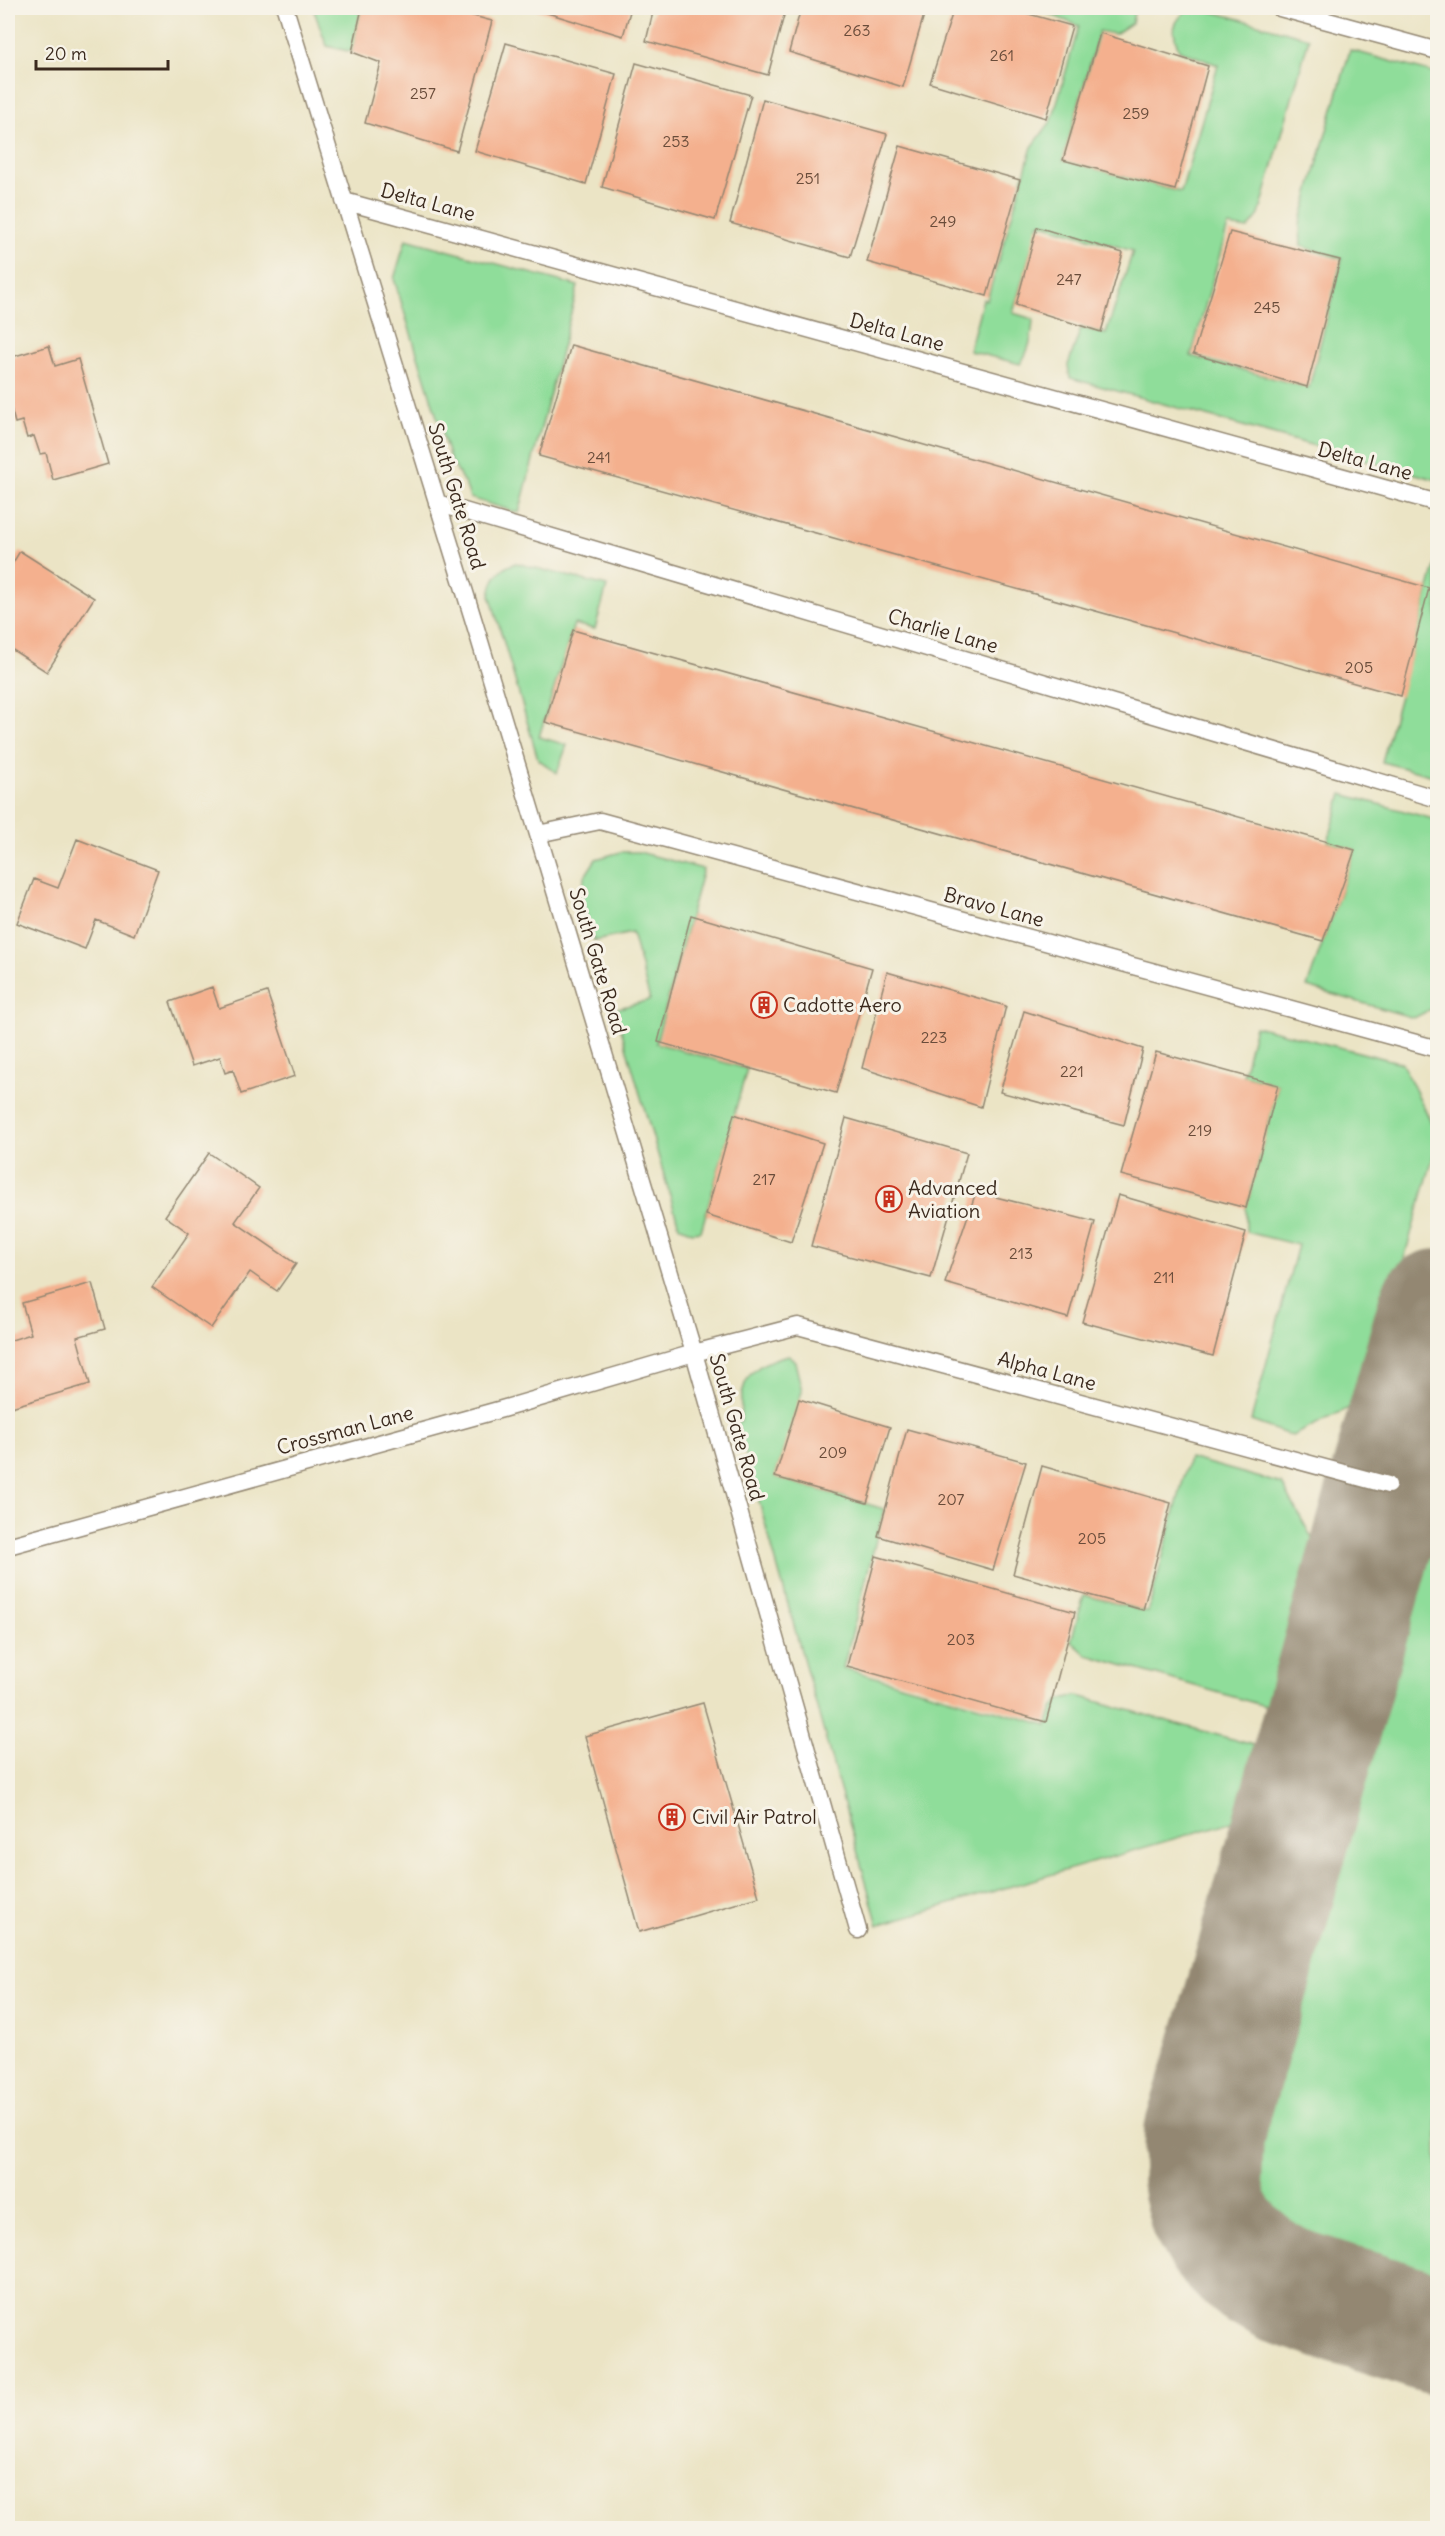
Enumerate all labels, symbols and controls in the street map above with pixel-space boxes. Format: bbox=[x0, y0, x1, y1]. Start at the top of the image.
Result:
house number: 263 bbox=[843, 20, 871, 40]
scale bar bbox=[36, 33, 168, 71]
text: 20 m bbox=[45, 42, 87, 65]
house number: 261 bbox=[990, 45, 1014, 65]
house number: 257 bbox=[410, 83, 436, 103]
house number: 259 bbox=[1122, 103, 1150, 123]
house number: 253 bbox=[662, 131, 690, 151]
house number: 251 bbox=[796, 168, 820, 188]
street label: Delta Lane bbox=[378, 177, 478, 226]
house number: 249 bbox=[930, 211, 956, 231]
house number: 247 bbox=[1056, 269, 1082, 289]
house number: 245 bbox=[1254, 297, 1280, 317]
street label: Delta Lane bbox=[847, 307, 947, 356]
street label: South Gate Road bbox=[423, 420, 492, 572]
street label: Delta Lane bbox=[1315, 436, 1415, 485]
house number: 241 bbox=[587, 447, 611, 467]
street label: Charlie Lane bbox=[885, 603, 1001, 658]
house number: 205 bbox=[1345, 657, 1373, 677]
street label: Bravo Lane bbox=[941, 881, 1047, 932]
street label: South Gate Road bbox=[564, 885, 633, 1037]
building icon: Cadotte Aero bbox=[749, 990, 779, 1020]
place label: Cadotte Aero bbox=[783, 992, 902, 1017]
house number: 223 bbox=[921, 1027, 947, 1047]
house number: 221 bbox=[1060, 1061, 1084, 1081]
house number: 219 bbox=[1188, 1120, 1212, 1140]
house number: 217 bbox=[753, 1169, 776, 1189]
place label: Advanced Aviation bbox=[908, 1175, 998, 1223]
building icon: Advanced Aviation bbox=[874, 1184, 904, 1214]
house number: 213 bbox=[1009, 1243, 1033, 1263]
house number: 211 bbox=[1153, 1267, 1175, 1287]
street label: Alpha Lane bbox=[995, 1345, 1099, 1396]
street label: South Gate Road bbox=[705, 1350, 770, 1504]
street label: Crossman Lane bbox=[274, 1399, 416, 1460]
house number: 209 bbox=[819, 1442, 847, 1462]
house number: 207 bbox=[938, 1489, 965, 1509]
house number: 205 bbox=[1078, 1528, 1106, 1548]
house number: 203 bbox=[947, 1629, 975, 1649]
building icon: Civil Air Patrol bbox=[657, 1802, 687, 1832]
place label: Civil Air Patrol bbox=[692, 1804, 817, 1829]

